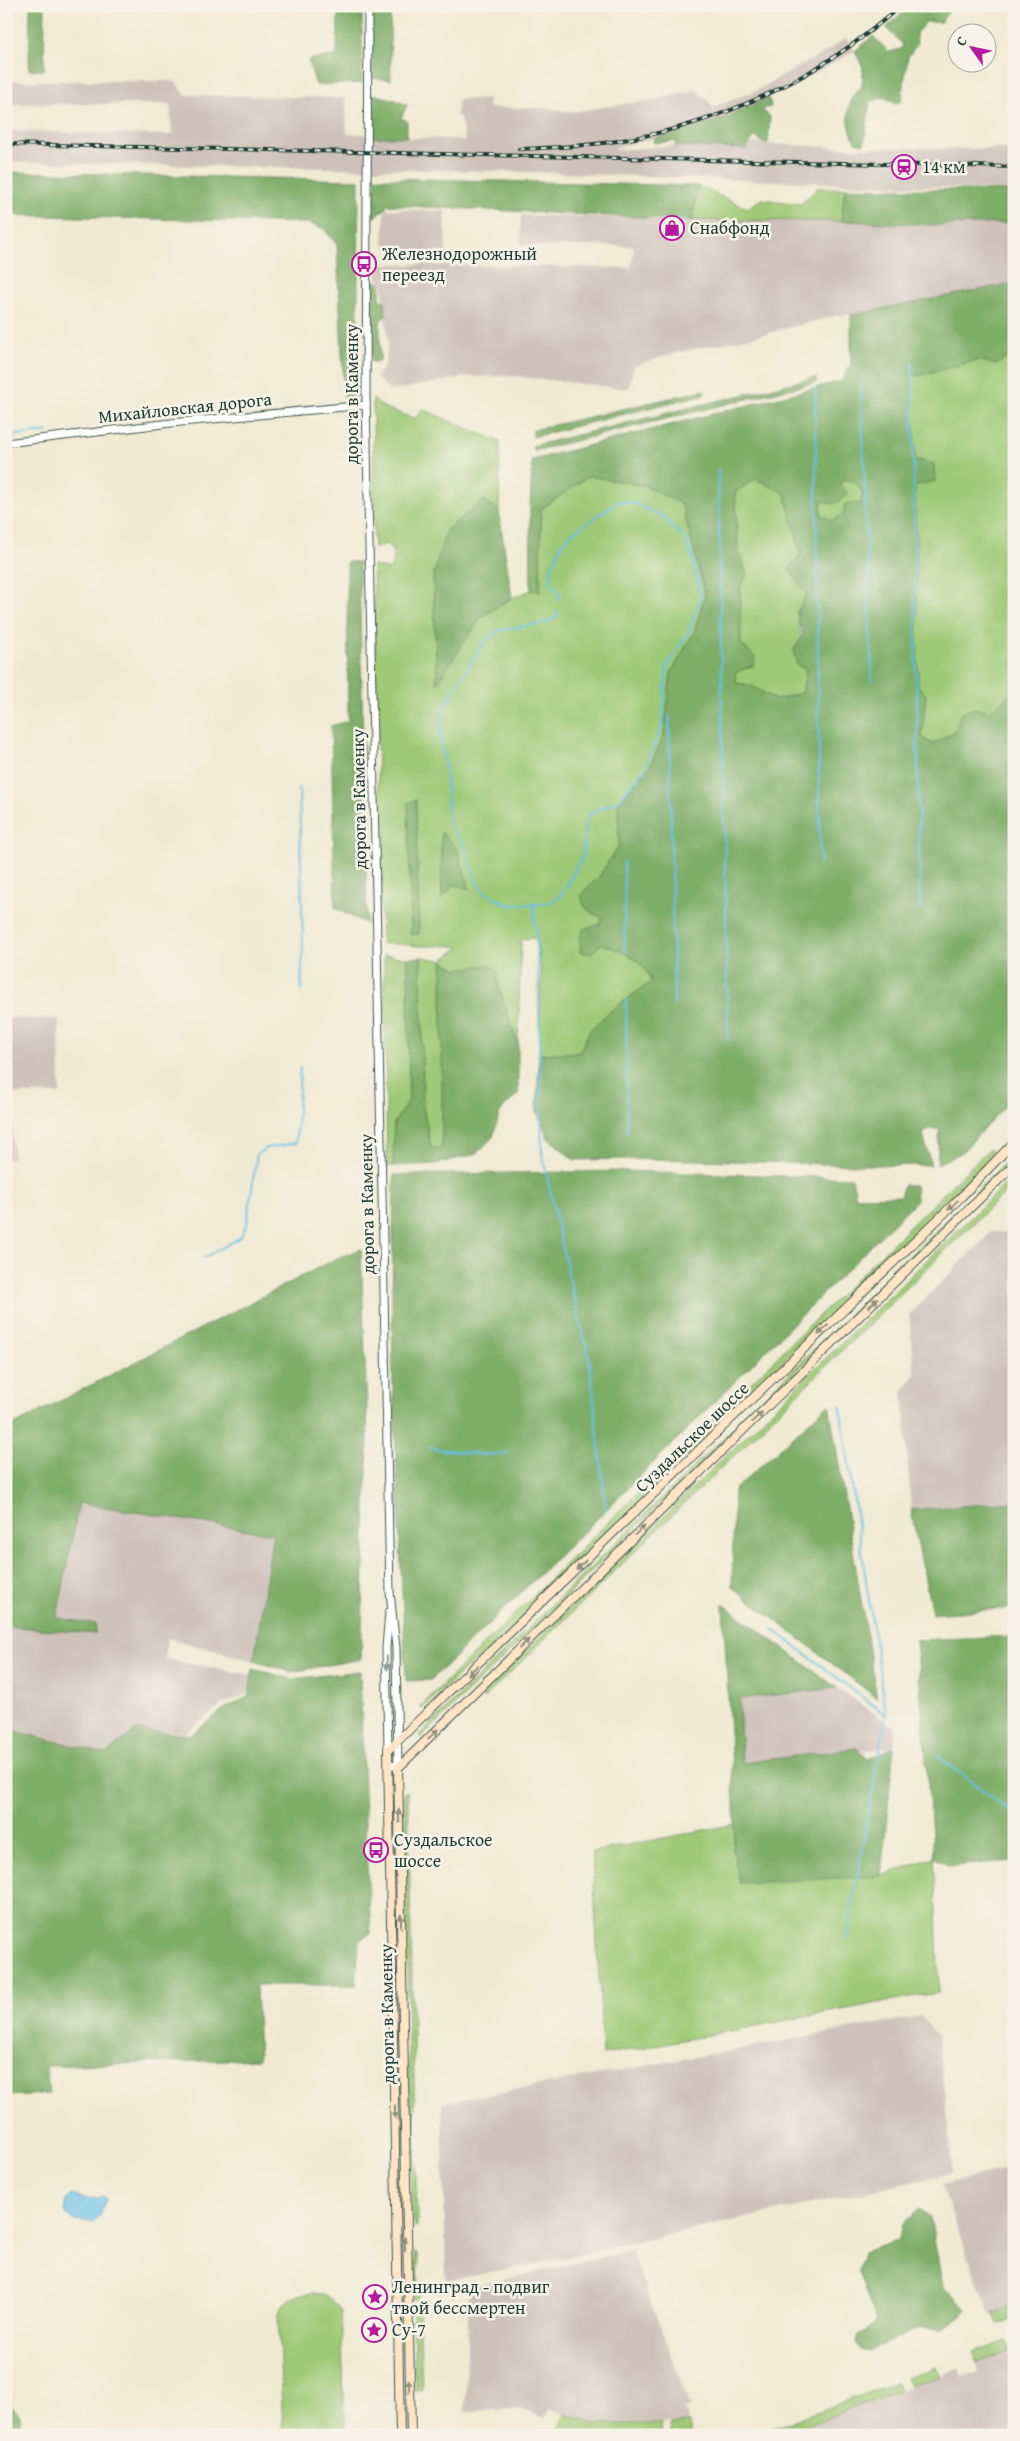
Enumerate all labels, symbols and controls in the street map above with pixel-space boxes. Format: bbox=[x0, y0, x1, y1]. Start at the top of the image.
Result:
north arrow bbox=[948, 22, 998, 72]
text: С bbox=[951, 32, 972, 50]
place label: 14 км bbox=[922, 153, 966, 180]
station icon: 14 км bbox=[891, 154, 917, 180]
place label: Снабфонд bbox=[690, 214, 770, 241]
shop icon: Снабфонд bbox=[659, 215, 685, 241]
place label: Железнодорожный переезд bbox=[381, 240, 537, 288]
bus stop icon: Железнодорожный переезд bbox=[351, 251, 377, 277]
street label: дорога в Каменку bbox=[338, 324, 365, 464]
street label: Михайловская дорога bbox=[97, 385, 273, 430]
street label: дорога в Каменку bbox=[344, 728, 373, 870]
street label: дорога в Каменку bbox=[352, 1133, 381, 1275]
one-way arrow bbox=[947, 1199, 959, 1211]
one-way arrow bbox=[867, 1297, 879, 1309]
one-way arrow bbox=[818, 1324, 830, 1336]
street label: Суздальское шоссе bbox=[628, 1375, 755, 1498]
one-way arrow bbox=[750, 1411, 762, 1423]
one-way arrow bbox=[634, 1524, 646, 1536]
one-way arrow bbox=[575, 1559, 587, 1571]
one-way arrow bbox=[518, 1638, 530, 1650]
one-way arrow bbox=[383, 1655, 391, 1671]
one-way arrow bbox=[467, 1663, 479, 1675]
one-way arrow bbox=[427, 1728, 439, 1740]
one-way arrow bbox=[395, 1808, 403, 1824]
place label: Суздальское шоссе bbox=[394, 1826, 493, 1874]
bus stop icon: Суздальское шоссе bbox=[363, 1837, 389, 1863]
one-way arrow bbox=[397, 1913, 405, 1929]
street label: дорога в Каменку bbox=[372, 1943, 401, 2085]
one-way arrow bbox=[391, 2105, 399, 2121]
one-way arrow bbox=[401, 2235, 409, 2251]
place label: Ленинград - подвиг твой бессмертен bbox=[392, 2273, 550, 2321]
place icon: Ленинград - подвиг твой бессмертен bbox=[362, 2284, 388, 2310]
place label: Су-7 bbox=[392, 2316, 426, 2343]
place icon: Су-7 bbox=[361, 2317, 387, 2343]
one-way arrow bbox=[405, 2378, 413, 2394]

